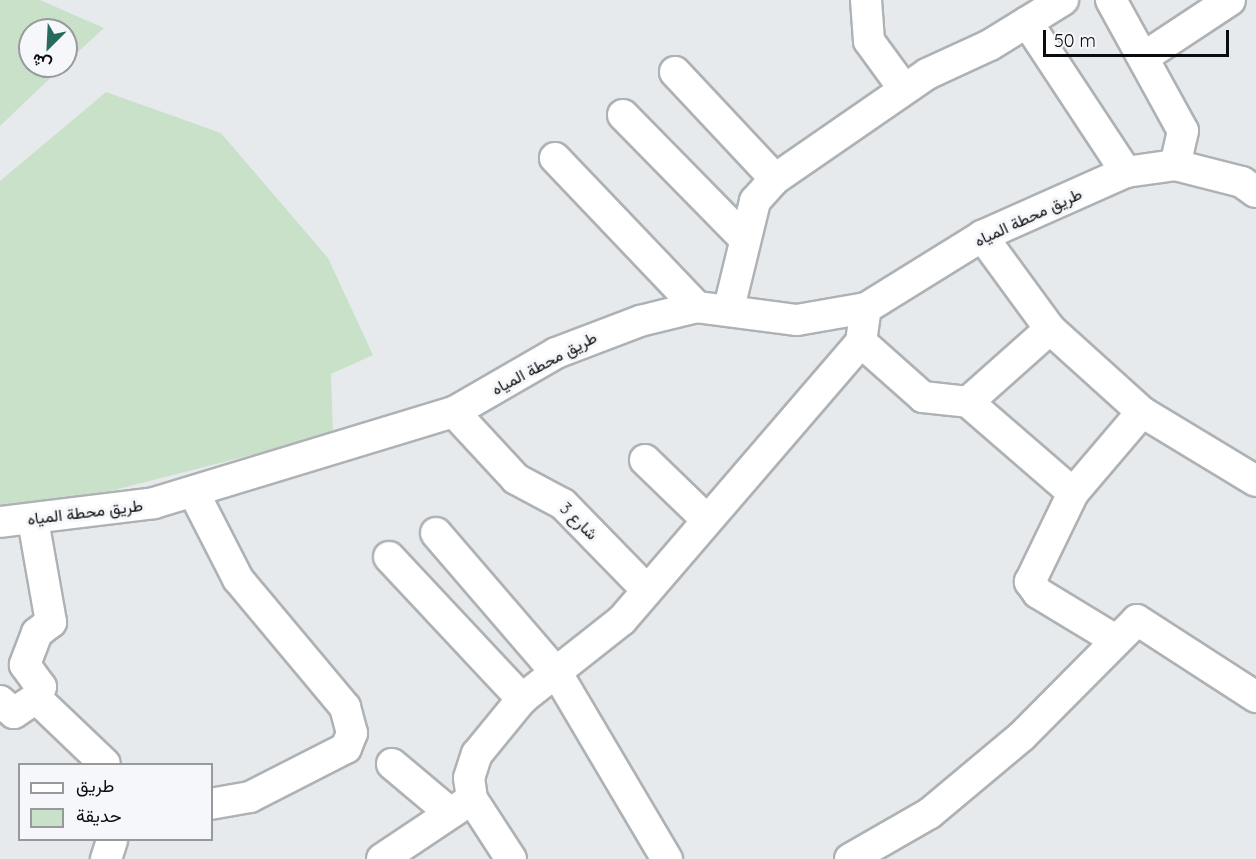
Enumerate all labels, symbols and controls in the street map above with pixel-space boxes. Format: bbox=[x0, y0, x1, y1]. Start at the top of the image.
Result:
north arrow bbox=[18, 18, 78, 78]
scale bar bbox=[1046, 18, 1232, 56]
text: 50 m bbox=[1054, 29, 1096, 52]
text: ش bbox=[29, 50, 54, 76]
street label: طريق محطة المياه bbox=[971, 184, 1085, 250]
street label: طريق محطة المياه bbox=[488, 327, 600, 399]
street label: طريق محطة المياه bbox=[26, 495, 144, 529]
street label: شارع 3 bbox=[556, 498, 602, 544]
legend bbox=[18, 763, 213, 841]
text: طريق bbox=[76, 774, 114, 797]
text: حديقة bbox=[76, 804, 122, 827]

